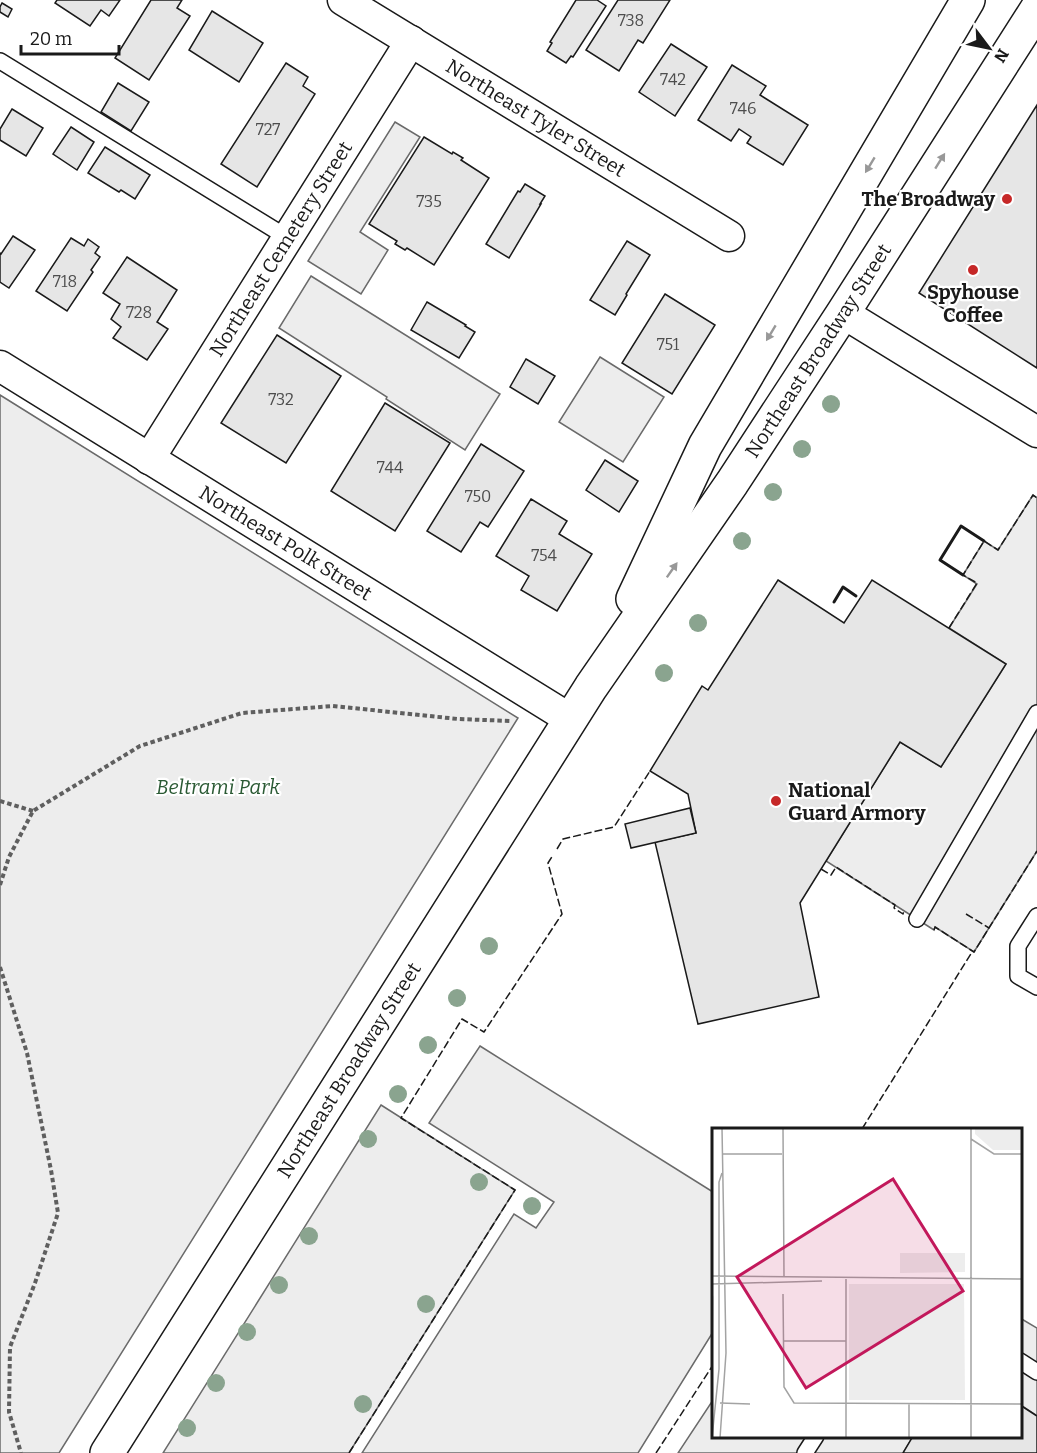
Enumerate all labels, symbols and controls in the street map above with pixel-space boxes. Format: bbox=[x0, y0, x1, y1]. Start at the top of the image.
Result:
house number: 738 bbox=[618, 11, 644, 30]
scale bar bbox=[21, 18, 118, 56]
north arrow bbox=[959, 18, 1019, 78]
text: 20 m bbox=[30, 28, 72, 50]
text: N bbox=[990, 45, 1013, 66]
street label: Northeast Tyler Street bbox=[442, 54, 630, 182]
house number: 742 bbox=[660, 70, 686, 89]
house number: 746 bbox=[730, 99, 756, 118]
house number: 727 bbox=[256, 120, 280, 139]
street label: Northeast Cemetery Street bbox=[204, 137, 357, 361]
one-way arrow bbox=[935, 153, 946, 169]
one-way arrow bbox=[864, 157, 875, 173]
place label: The Broadway bbox=[861, 187, 996, 211]
house number: 735 bbox=[416, 192, 442, 211]
marker: The Broadway bbox=[1000, 192, 1014, 206]
street label: Northeast Broadway Street bbox=[740, 239, 896, 462]
marker: Spyhouse Coffee bbox=[966, 263, 980, 277]
house number: 718 bbox=[53, 272, 77, 291]
place label: Spyhouse Coffee bbox=[927, 280, 1019, 327]
house number: 728 bbox=[126, 303, 152, 322]
one-way arrow bbox=[765, 325, 776, 341]
house number: 751 bbox=[657, 335, 680, 354]
house number: 732 bbox=[268, 390, 294, 409]
house number: 744 bbox=[377, 458, 404, 477]
street label: Northeast Polk Street bbox=[195, 480, 376, 605]
house number: 750 bbox=[465, 487, 491, 506]
house number: 754 bbox=[531, 546, 557, 565]
one-way arrow bbox=[666, 562, 678, 578]
park label: Beltrami Park bbox=[156, 775, 280, 799]
place label: National Guard Armory bbox=[788, 778, 926, 825]
marker: National Guard Armory bbox=[769, 794, 783, 808]
street label: Northeast Broadway Street bbox=[272, 958, 426, 1182]
inset map bbox=[712, 1128, 1022, 1438]

